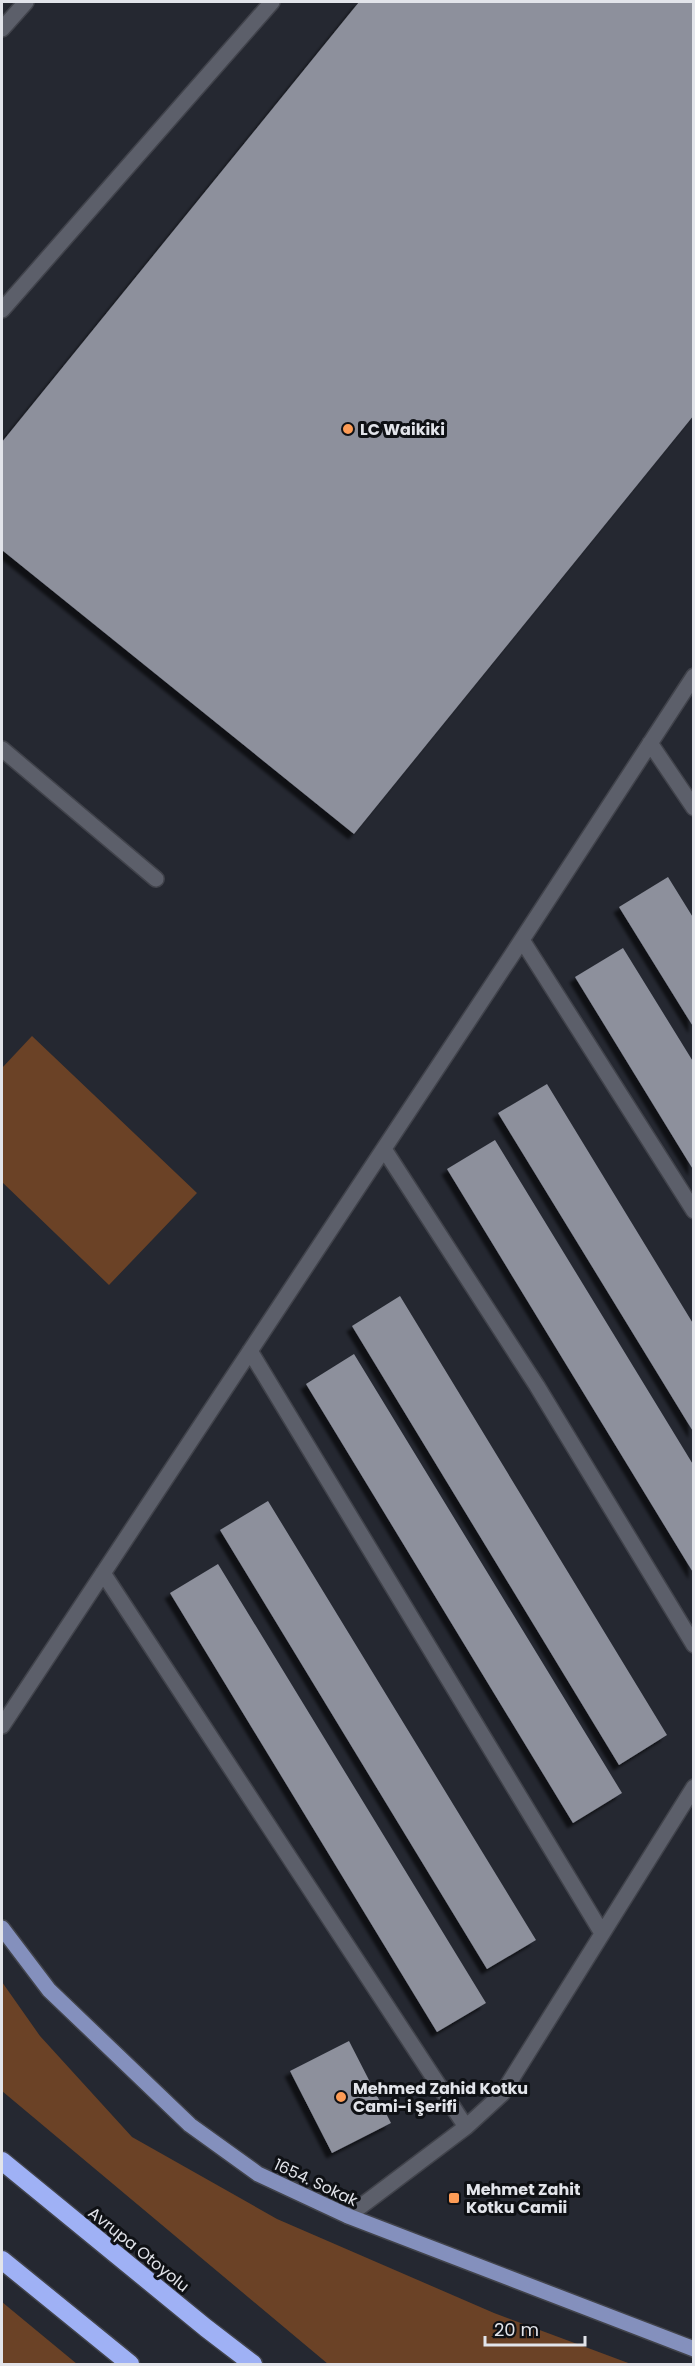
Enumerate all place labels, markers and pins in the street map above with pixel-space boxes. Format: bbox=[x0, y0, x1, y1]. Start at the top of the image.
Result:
place label: LC Waikiki bbox=[360, 418, 445, 441]
marker: LC Waikiki bbox=[341, 422, 355, 436]
place label: Mehmed Zahid Kotku Cami-i Şerifi bbox=[353, 2077, 528, 2118]
marker: Mehmed Zahid Kotku Cami-i Şerifi bbox=[334, 2090, 348, 2104]
place label: Mehmet Zahit Kotku Camii bbox=[466, 2178, 580, 2219]
marker: Mehmet Zahit Kotku Camii bbox=[447, 2191, 461, 2205]

